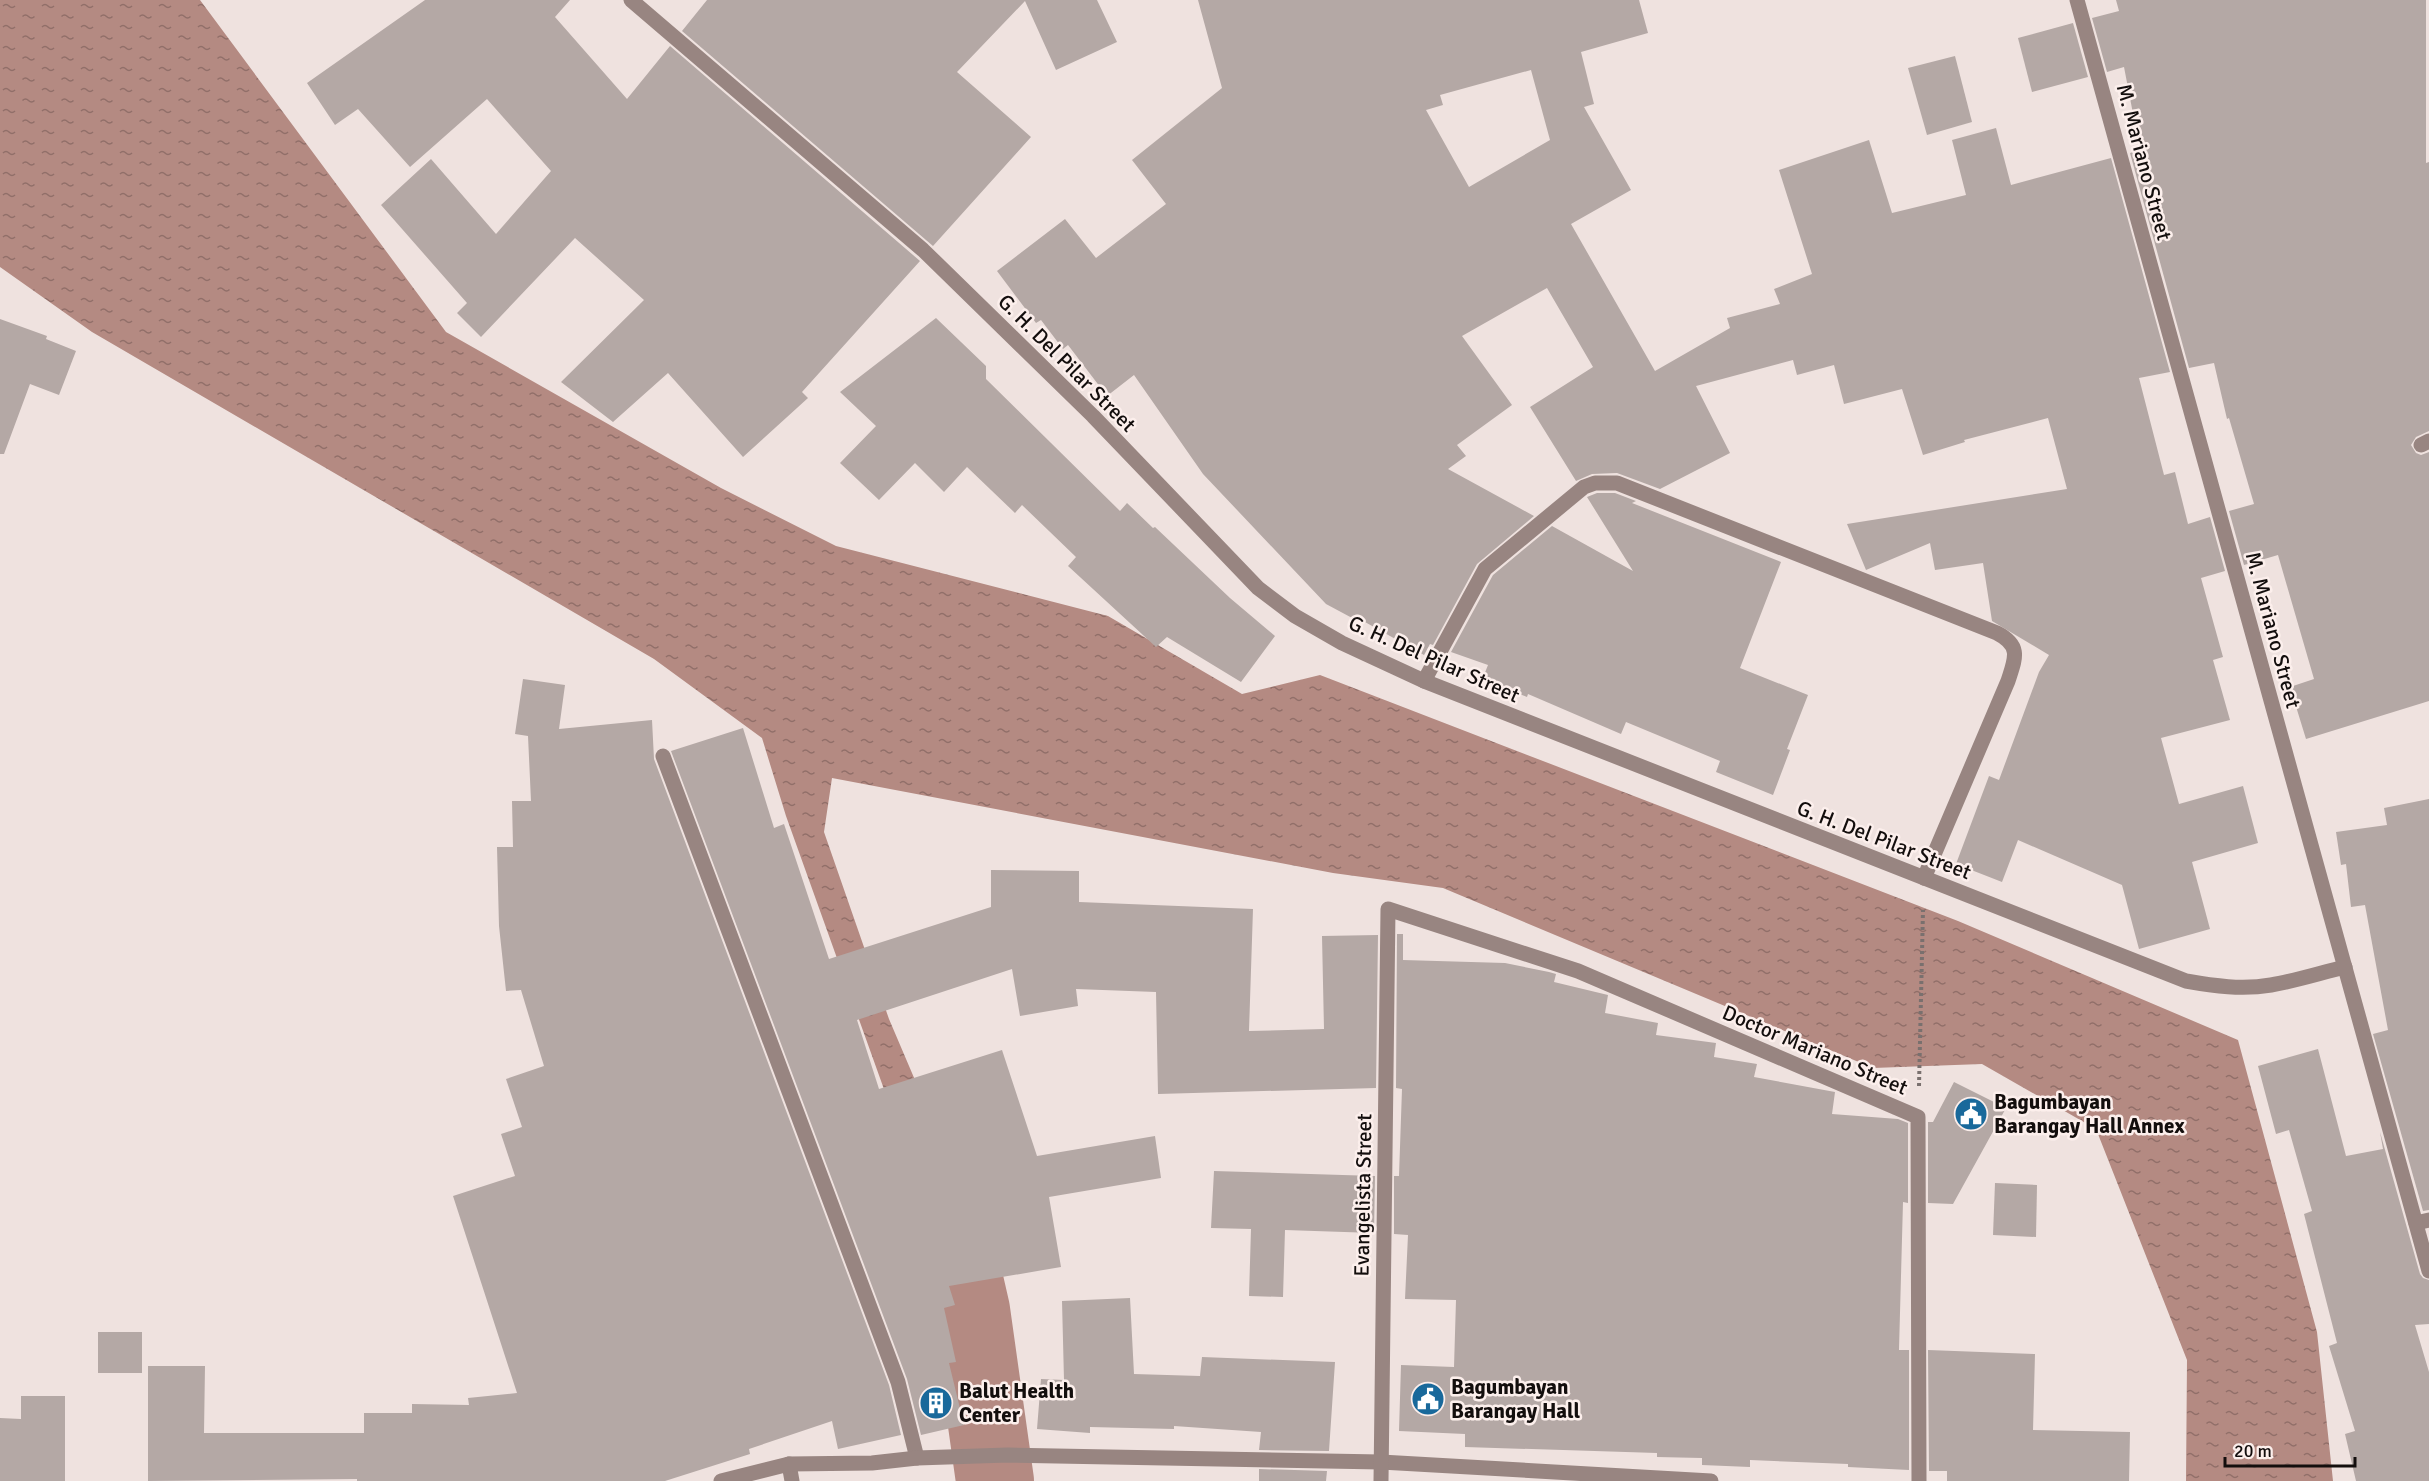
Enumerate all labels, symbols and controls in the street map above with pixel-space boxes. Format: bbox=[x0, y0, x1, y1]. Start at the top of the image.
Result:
street label: M. Mariano Street bbox=[2111, 81, 2177, 243]
street label: G. H. Del Pilar Street bbox=[993, 289, 1141, 437]
street label: M. Mariano Street bbox=[2240, 549, 2306, 711]
street label: G. H. Del Pilar Street bbox=[1344, 610, 1524, 708]
street label: G. H. Del Pilar Street bbox=[1793, 795, 1975, 885]
street label: Doctor Mariano Street bbox=[1719, 999, 1911, 1101]
place label: Bagumbayan Barangay Hall Annex bbox=[1994, 1089, 2185, 1139]
public building icon: Bagumbayan Barangay Hall Annex bbox=[1953, 1096, 1989, 1132]
street label: Evangelista Street bbox=[1349, 1113, 1377, 1277]
place label: Bagumbayan Barangay Hall bbox=[1451, 1374, 1580, 1424]
place label: Balut Health Center bbox=[959, 1378, 1074, 1428]
public building icon: Bagumbayan Barangay Hall bbox=[1410, 1381, 1446, 1417]
building icon: Balut Health Center bbox=[918, 1385, 954, 1421]
scale bar bbox=[2225, 1430, 2356, 1468]
text: 20 m bbox=[2234, 1440, 2272, 1462]

